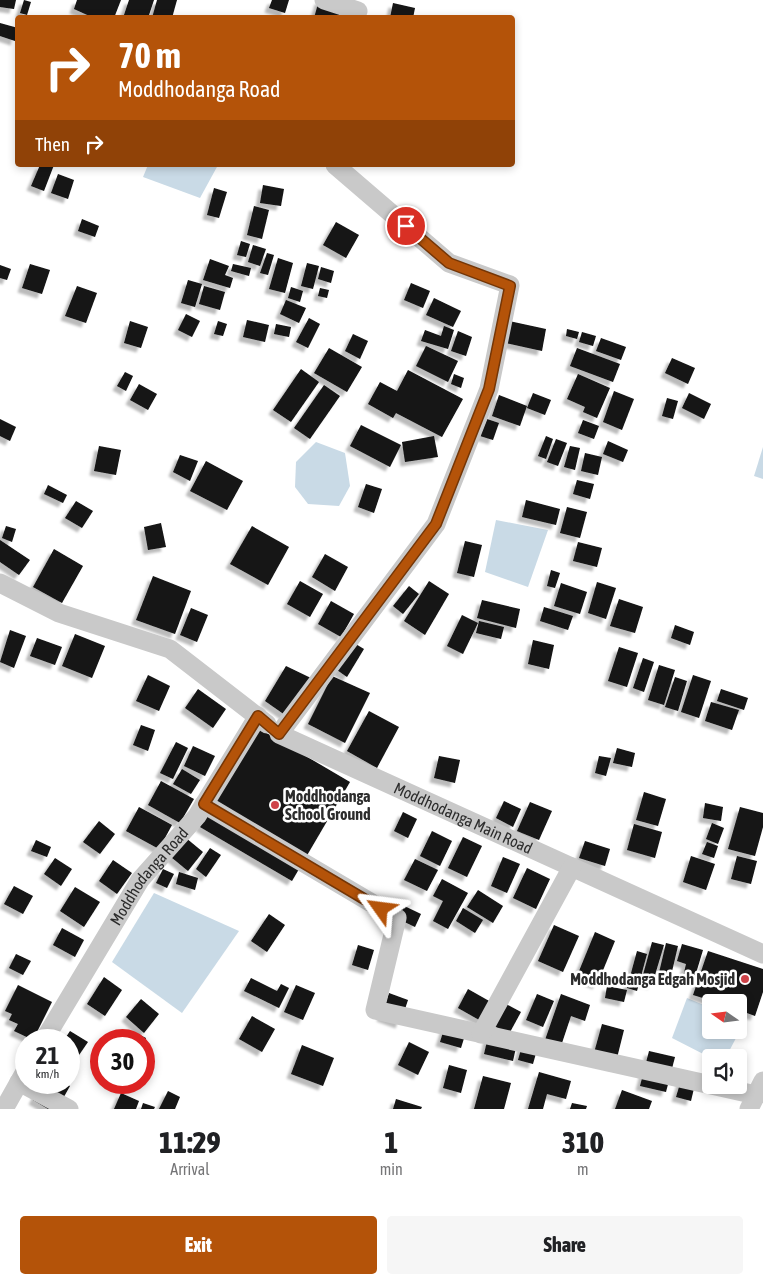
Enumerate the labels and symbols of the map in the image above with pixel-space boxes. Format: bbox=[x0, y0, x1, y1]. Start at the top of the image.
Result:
pin bbox=[385, 205, 427, 247]
street label: Moddhodanga Main Road bbox=[391, 779, 535, 857]
place label: Moddhodanga School Ground bbox=[285, 787, 371, 823]
marker: Moddhodanga School Ground bbox=[269, 799, 281, 811]
street label: Moddhodanga Road bbox=[106, 824, 192, 928]
position arrow bbox=[354, 882, 406, 934]
place label: Moddhodanga Edgah Mosjid bbox=[570, 970, 735, 988]
marker: Moddhodanga Edgah Mosjid bbox=[739, 973, 751, 985]
north arrow bbox=[702, 994, 748, 1039]
speed limit sign: 30 bbox=[90, 1029, 155, 1094]

